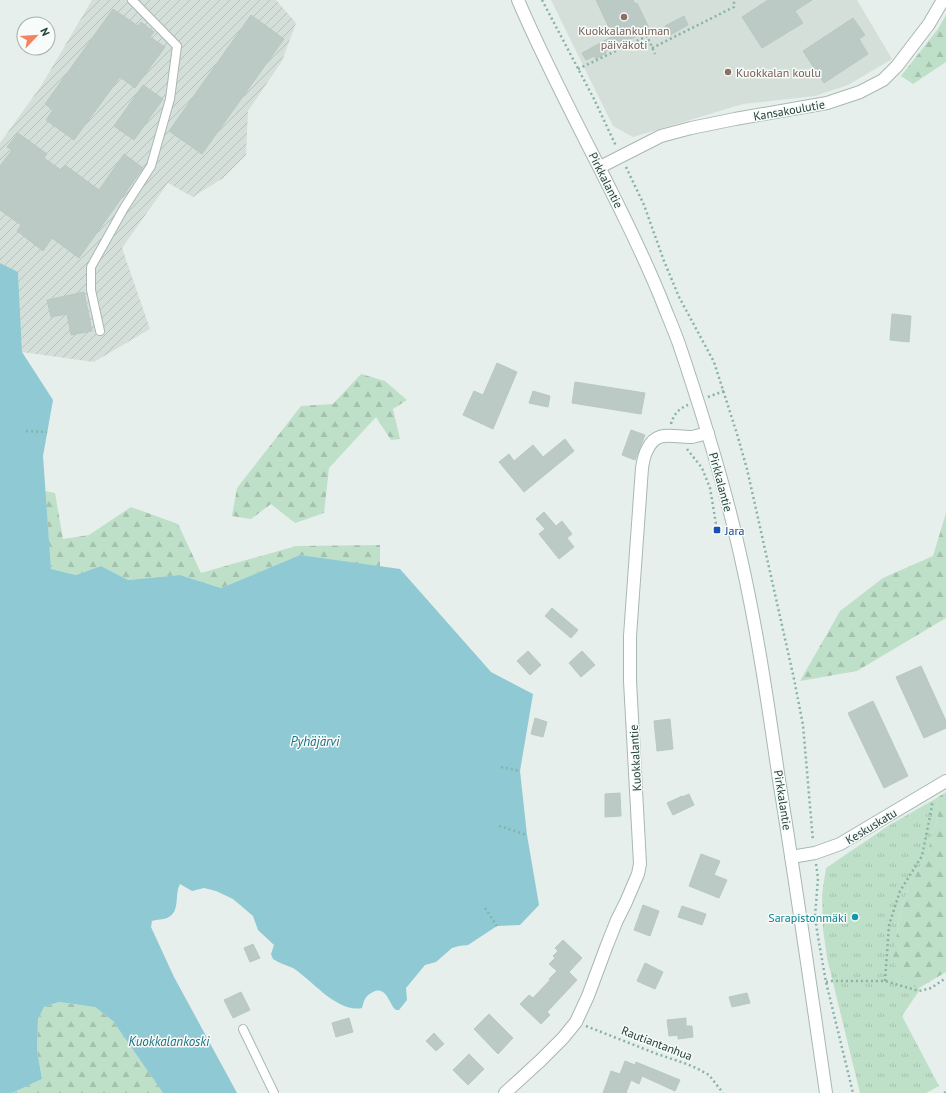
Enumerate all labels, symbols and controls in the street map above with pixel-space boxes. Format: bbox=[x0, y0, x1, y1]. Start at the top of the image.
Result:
marker: Kuokkalankulman päiväkoti bbox=[619, 12, 629, 22]
north arrow bbox=[16, 16, 56, 56]
place label: Kuokkalankulman päiväkoti bbox=[578, 23, 670, 52]
text: N bbox=[37, 26, 53, 38]
place label: Kuokkalan koulu bbox=[736, 65, 821, 80]
marker: Kuokkalan koulu bbox=[723, 67, 733, 77]
street label: Kansakoulutie bbox=[752, 96, 826, 124]
street label: Pirkkalantie bbox=[586, 149, 626, 211]
street label: Pirkkalantie bbox=[706, 451, 736, 513]
place label: Jara bbox=[724, 523, 745, 538]
marker: Jara bbox=[712, 525, 722, 535]
street label: Kuokkalantie bbox=[626, 724, 644, 792]
water label: Pyhäjärvi bbox=[291, 733, 340, 750]
street label: Pirkkalantie bbox=[771, 769, 795, 831]
street label: Keskuskatu bbox=[843, 805, 899, 847]
place label: Sarapistonmäki bbox=[768, 910, 847, 925]
marker: Sarapistonmäki bbox=[850, 912, 860, 922]
street label: Rautiantanhua bbox=[619, 1023, 695, 1063]
water label: Kuokkalankoski bbox=[129, 1033, 210, 1050]

